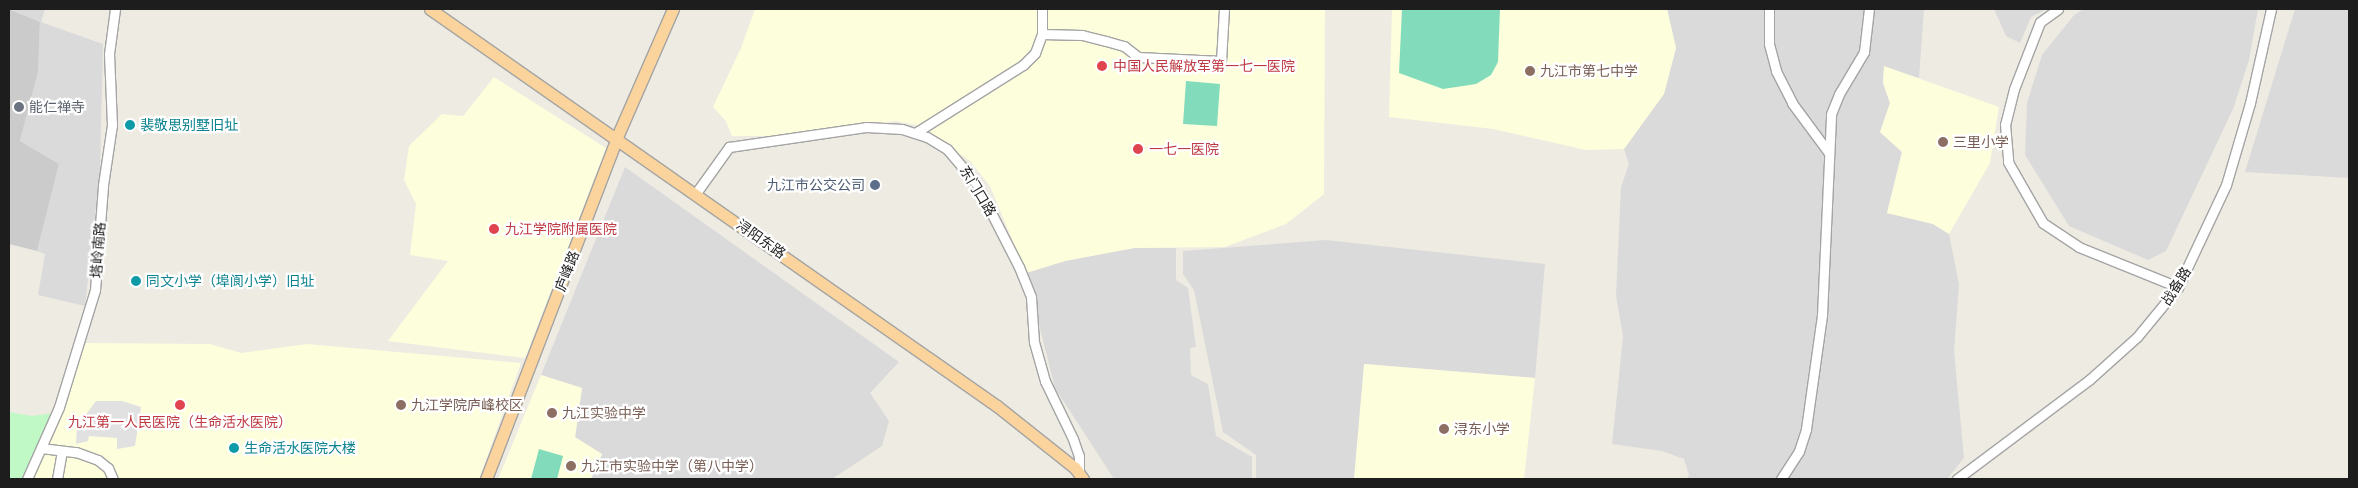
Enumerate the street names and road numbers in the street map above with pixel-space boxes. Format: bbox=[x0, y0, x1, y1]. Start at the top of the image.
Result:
street label: 东门口路 bbox=[956, 163, 1000, 219]
street label: 浔阳东路 bbox=[733, 216, 789, 262]
street label: 塔岭南路 bbox=[88, 221, 108, 279]
street label: 庐峰路 bbox=[552, 248, 582, 294]
street label: 战备路 bbox=[2158, 264, 2194, 308]

